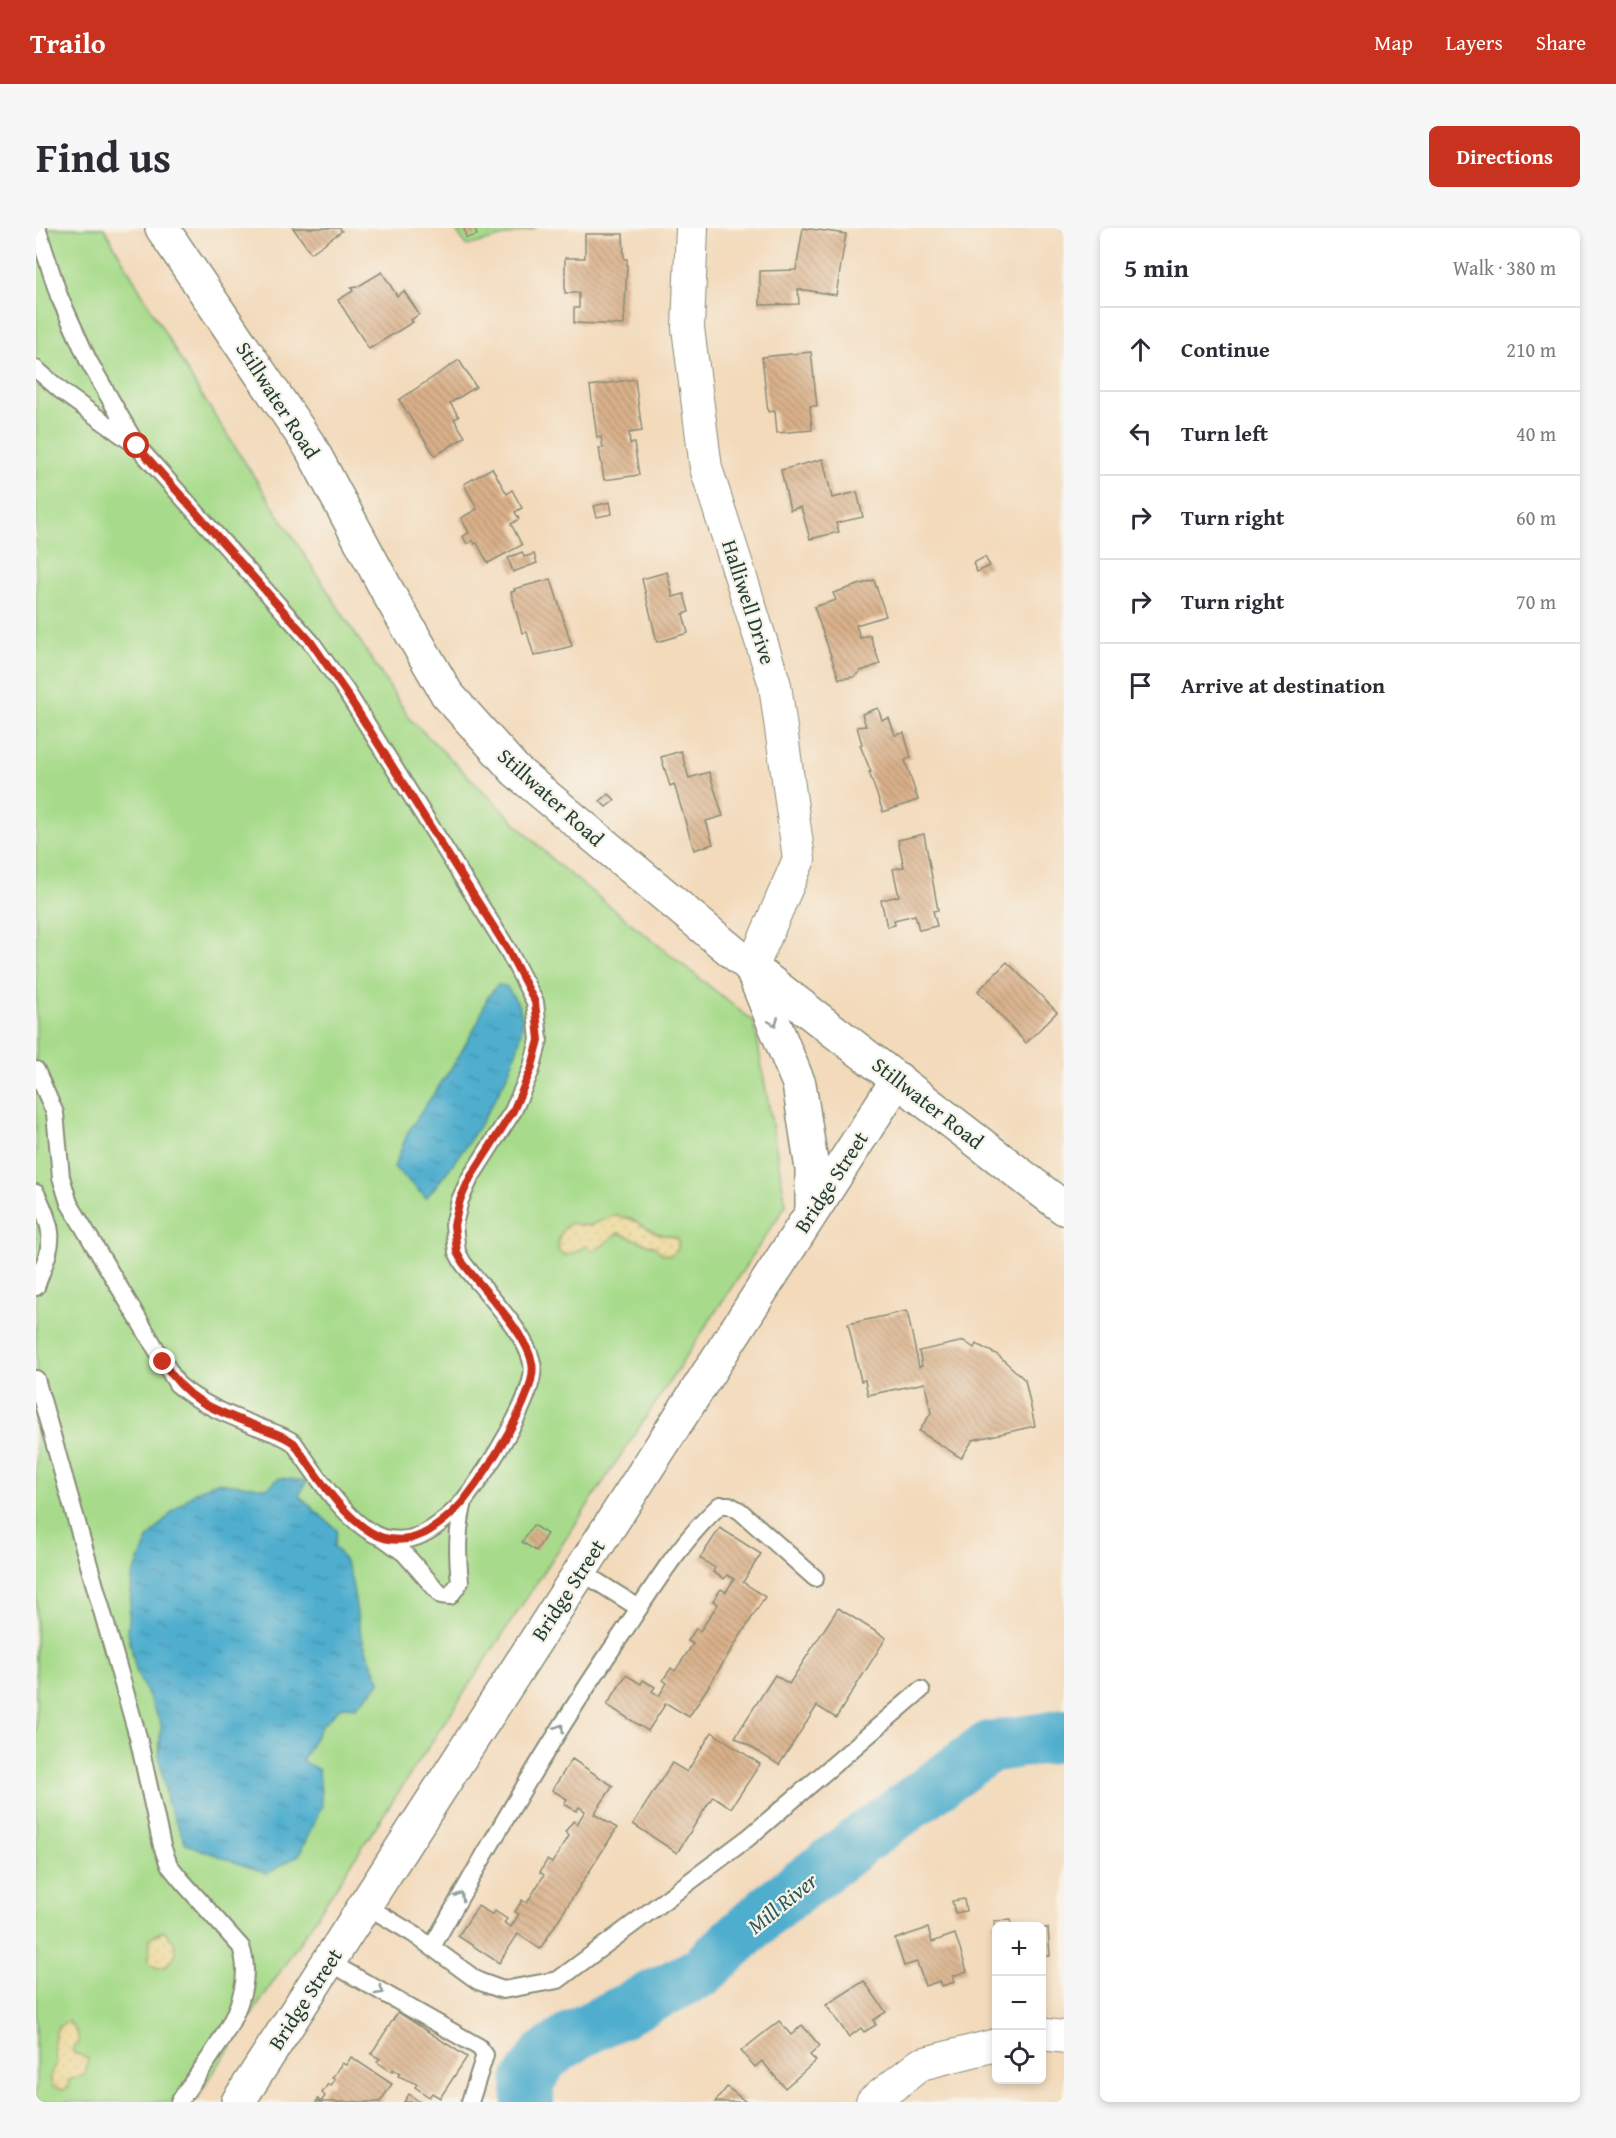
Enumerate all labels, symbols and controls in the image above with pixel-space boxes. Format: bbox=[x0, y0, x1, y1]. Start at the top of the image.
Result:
text: Trailo bbox=[30, 22, 106, 63]
text: Map bbox=[1374, 27, 1413, 58]
text: Layers bbox=[1446, 27, 1503, 58]
text: Share bbox=[1536, 27, 1586, 58]
text: Find us bbox=[36, 126, 171, 187]
button: Directions bbox=[1429, 126, 1580, 187]
text: 5 min bbox=[1124, 248, 1189, 287]
text: Walk · 380 m bbox=[1453, 253, 1556, 282]
icon: ahead bbox=[1124, 333, 1157, 366]
text: Continue bbox=[1181, 333, 1270, 365]
street label: Stillwater Road bbox=[228, 335, 328, 465]
text: 210 m bbox=[1506, 335, 1556, 364]
icon: left bbox=[1124, 417, 1157, 450]
text: Turn left bbox=[1181, 417, 1268, 449]
text: 40 m bbox=[1516, 419, 1556, 448]
route start bbox=[123, 432, 149, 458]
icon: right bbox=[1124, 501, 1157, 534]
text: Turn right bbox=[1181, 501, 1284, 533]
text: 60 m bbox=[1516, 503, 1556, 532]
street label: Halliwell Drive bbox=[714, 536, 784, 668]
icon: right bbox=[1124, 585, 1157, 618]
text: Turn right bbox=[1181, 585, 1284, 617]
text: 70 m bbox=[1516, 587, 1556, 616]
icon: arrive bbox=[1124, 669, 1157, 702]
text: Arrive at destination bbox=[1181, 669, 1385, 701]
street label: Stillwater Road bbox=[491, 741, 612, 854]
one-way arrow bbox=[767, 1016, 779, 1027]
street label: Stillwater Road bbox=[866, 1049, 991, 1157]
street label: Bridge Street bbox=[786, 1125, 876, 1239]
route end bbox=[149, 1348, 175, 1374]
street label: Bridge Street bbox=[523, 1533, 613, 1647]
one-way arrow bbox=[552, 1724, 564, 1734]
water label: Mill River bbox=[740, 1864, 824, 1941]
one-way arrow bbox=[453, 1892, 465, 1902]
map controls bbox=[992, 1922, 1046, 2084]
button: + bbox=[992, 1922, 1046, 1976]
street label: Bridge Street bbox=[260, 1942, 350, 2056]
button: − bbox=[992, 1976, 1046, 2030]
one-way arrow bbox=[374, 1984, 384, 1995]
button: locate bbox=[992, 2030, 1046, 2084]

